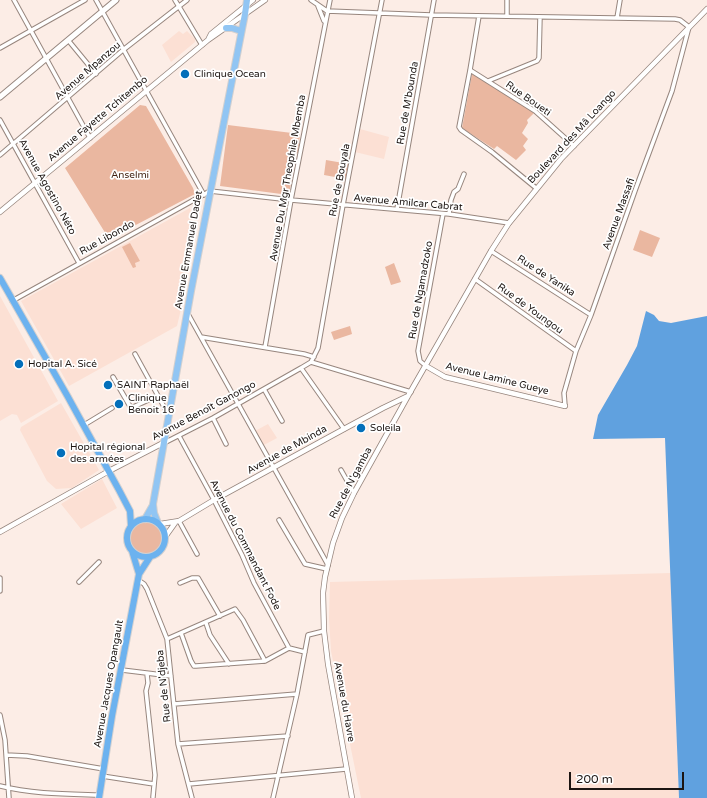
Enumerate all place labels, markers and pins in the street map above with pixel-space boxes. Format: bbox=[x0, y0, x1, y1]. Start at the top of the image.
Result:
marker: Clinique Ocean bbox=[179, 68, 191, 80]
place label: Clinique Ocean bbox=[194, 68, 266, 80]
marker: Hopital A. Sicé bbox=[13, 358, 25, 370]
place label: Hopital A. Sicé bbox=[28, 358, 97, 370]
marker: SAINT Raphaël bbox=[102, 379, 114, 391]
place label: SAINT Raphaël bbox=[117, 379, 189, 391]
place label: Clinique Benoit 16 bbox=[128, 392, 174, 416]
marker: Clinique Benoit 16 bbox=[113, 398, 125, 410]
marker: Soleila bbox=[355, 422, 367, 434]
place label: Soleila bbox=[370, 422, 401, 434]
place label: Hopital régional des armées bbox=[70, 441, 145, 464]
marker: Hopital régional des armées bbox=[55, 447, 67, 459]

